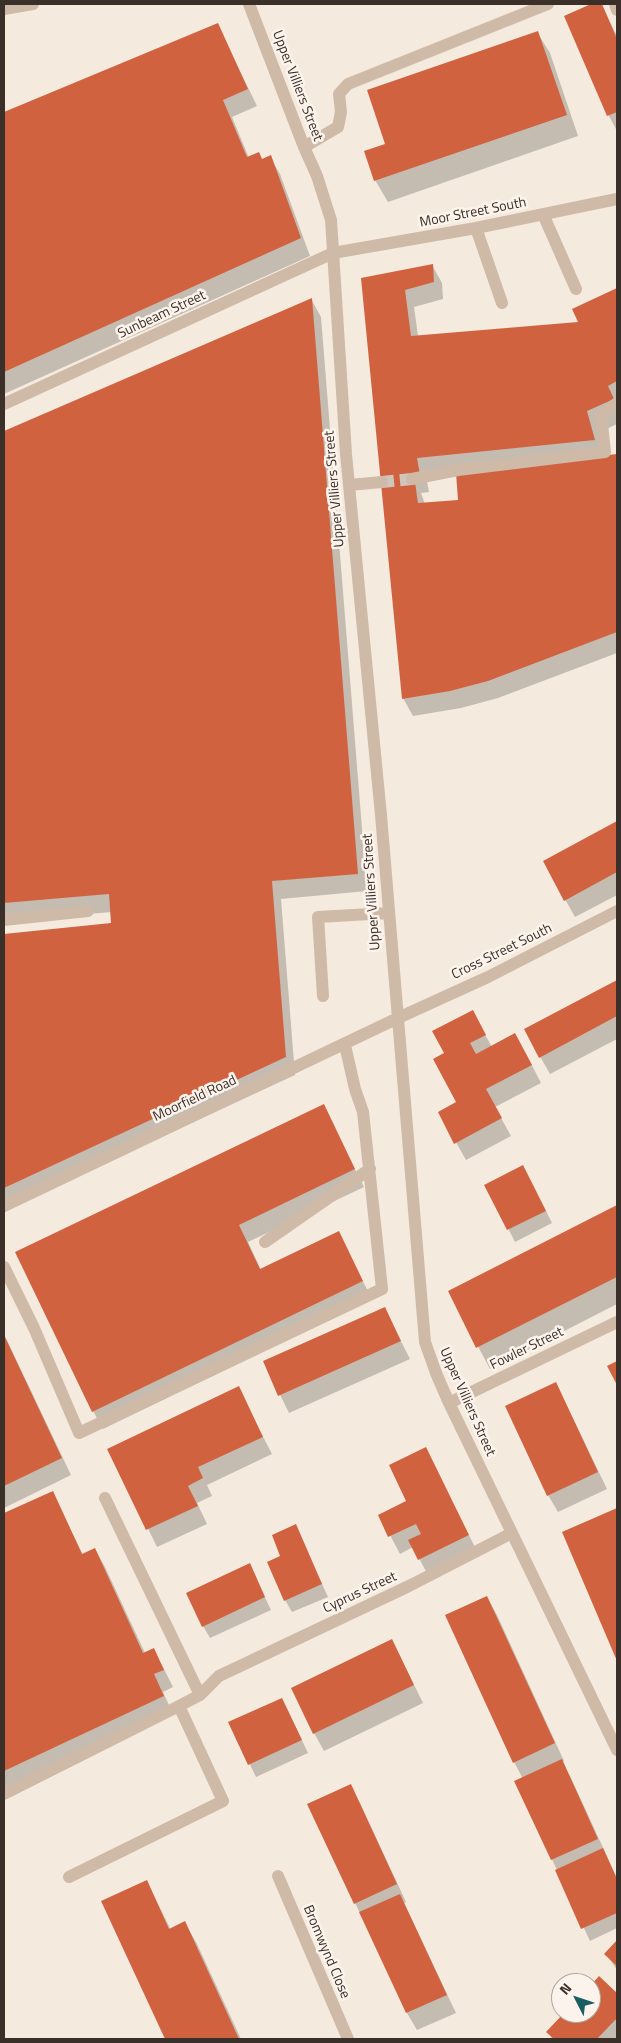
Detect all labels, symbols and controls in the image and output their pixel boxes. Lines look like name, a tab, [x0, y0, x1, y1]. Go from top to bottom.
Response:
street label: Upper Villiers Street	[268, 28, 326, 144]
street label: Moor Street South	[418, 194, 528, 232]
street label: Sunbeam Street	[115, 287, 209, 343]
street label: Upper Villiers Street	[322, 430, 348, 548]
street label: Upper Villiers Street	[360, 833, 384, 951]
street label: Cross Street South	[449, 920, 555, 984]
street label: Moorfield Road	[151, 1072, 239, 1126]
street label: Fowler Street	[488, 1324, 566, 1374]
street label: Upper Villiers Street	[436, 1345, 498, 1459]
street label: Cyprus Street	[320, 1569, 400, 1617]
street label: Bromwynd Close	[299, 1903, 353, 2001]
north arrow	[551, 1973, 601, 2023]
text: N	[554, 1978, 576, 1999]

